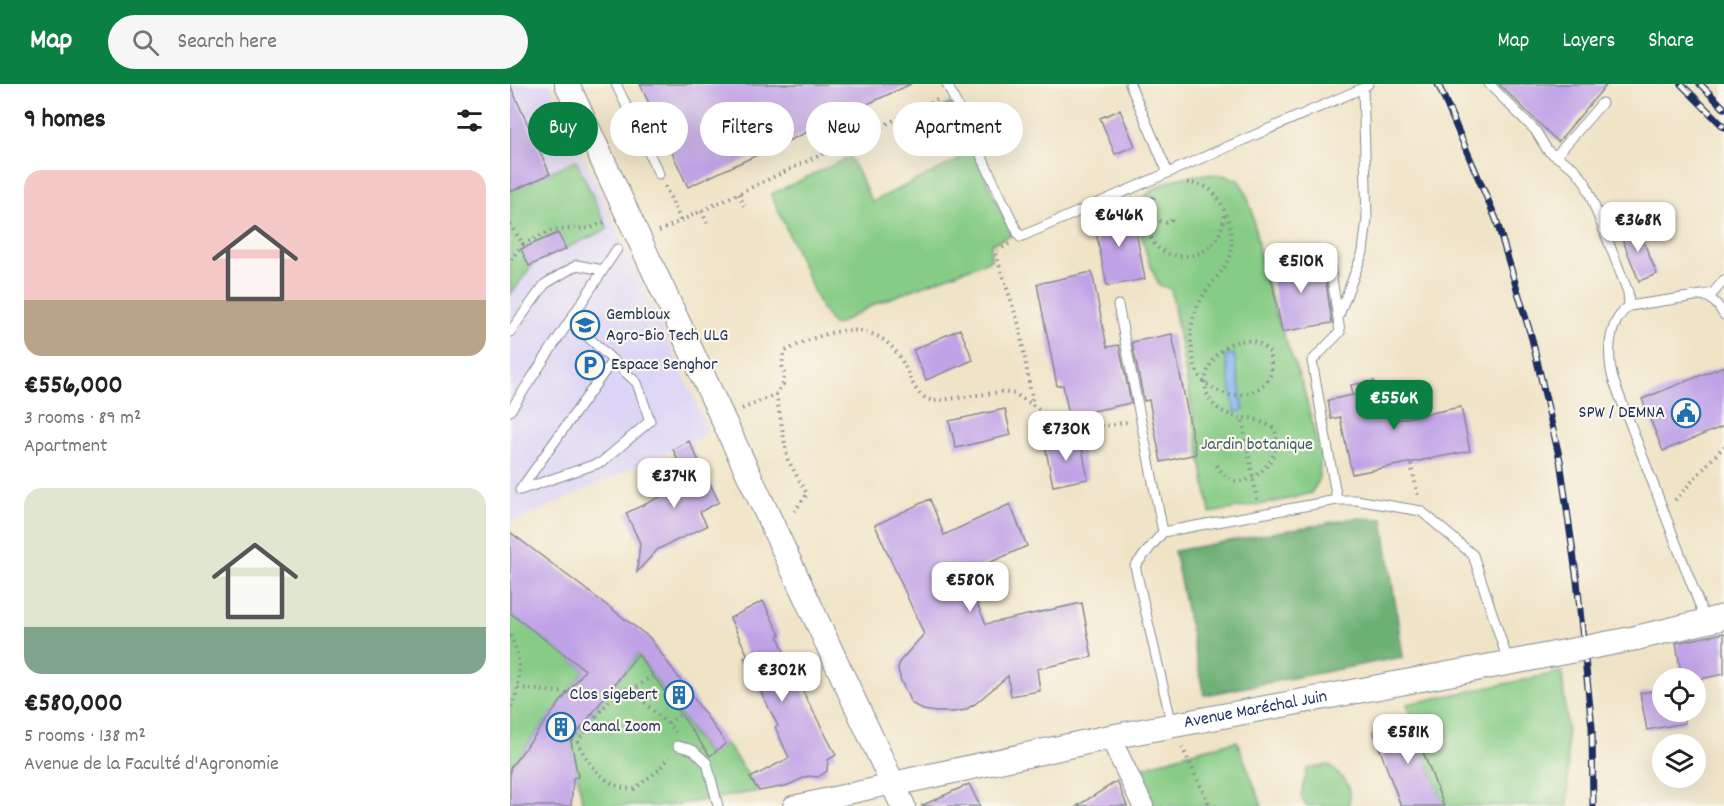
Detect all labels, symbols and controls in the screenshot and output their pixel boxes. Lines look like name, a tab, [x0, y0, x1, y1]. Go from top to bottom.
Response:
search box	[108, 15, 528, 69]
text: Map	[30, 22, 72, 62]
icon: search	[129, 26, 162, 59]
text: Search here	[177, 27, 277, 58]
text: Map	[1498, 27, 1529, 57]
text: Layers	[1562, 27, 1615, 57]
text: Share	[1648, 27, 1694, 57]
text: 9 homes	[24, 102, 106, 139]
chip: Buy	[528, 102, 598, 156]
chip: Rent	[610, 102, 688, 156]
chip: Filters	[700, 102, 794, 156]
chip: New	[806, 102, 881, 156]
chip: Apartment	[893, 102, 1023, 156]
icon: filters	[453, 104, 486, 137]
pin: €646K	[1077, 197, 1161, 248]
text: €646K	[1095, 202, 1143, 230]
pin: €368K	[1596, 202, 1680, 253]
text: €368K	[1614, 207, 1662, 235]
icon: home	[201, 209, 309, 317]
pin: €510K	[1259, 243, 1343, 294]
text: €510K	[1279, 248, 1323, 276]
place label: Gembloux Agro-Bio Tech ULG	[606, 303, 728, 349]
school or university icon: Gembloux Agro-Bio Tech ULG	[569, 309, 601, 341]
parking icon: Espace Senghor	[574, 349, 606, 381]
place label: Espace Senghor	[611, 353, 718, 378]
text: €556,000	[24, 368, 123, 405]
pin: €556K	[1352, 380, 1436, 431]
text: €556K	[1370, 385, 1418, 413]
public building icon: SPW / DEMNA	[1670, 397, 1702, 429]
place label: SPW / DEMNA	[1578, 401, 1665, 426]
text: 3 rooms · 89 m²	[24, 405, 141, 433]
pin: €730K	[1024, 411, 1108, 462]
text: €730K	[1042, 416, 1090, 444]
text: Apartment	[24, 433, 107, 461]
park label: Jardin botanique	[1201, 433, 1313, 458]
pin: €374K	[632, 458, 716, 509]
text: €374K	[651, 463, 697, 491]
icon: home	[201, 527, 309, 635]
pin: €580K	[928, 562, 1012, 613]
text: €580K	[946, 567, 994, 595]
pin: €302K	[740, 652, 824, 703]
text: €302K	[758, 657, 806, 685]
map controls	[1652, 668, 1706, 788]
button: locate	[1652, 668, 1706, 722]
building icon: Clos sigebert	[663, 679, 695, 711]
place label: Clos sigebert	[569, 683, 658, 708]
street label: Avenue Maréchal Juin	[1182, 684, 1329, 735]
text: €580,000	[24, 686, 123, 723]
building icon: Canal Zoom	[545, 711, 577, 743]
pin: €581K	[1366, 714, 1450, 765]
place label: Canal Zoom	[582, 715, 661, 740]
text: €581K	[1387, 719, 1429, 747]
text: 5 rooms · 138 m²	[24, 723, 146, 751]
button: layers	[1652, 734, 1706, 788]
text: Avenue de la Faculté d'Agronomie	[24, 751, 279, 779]

